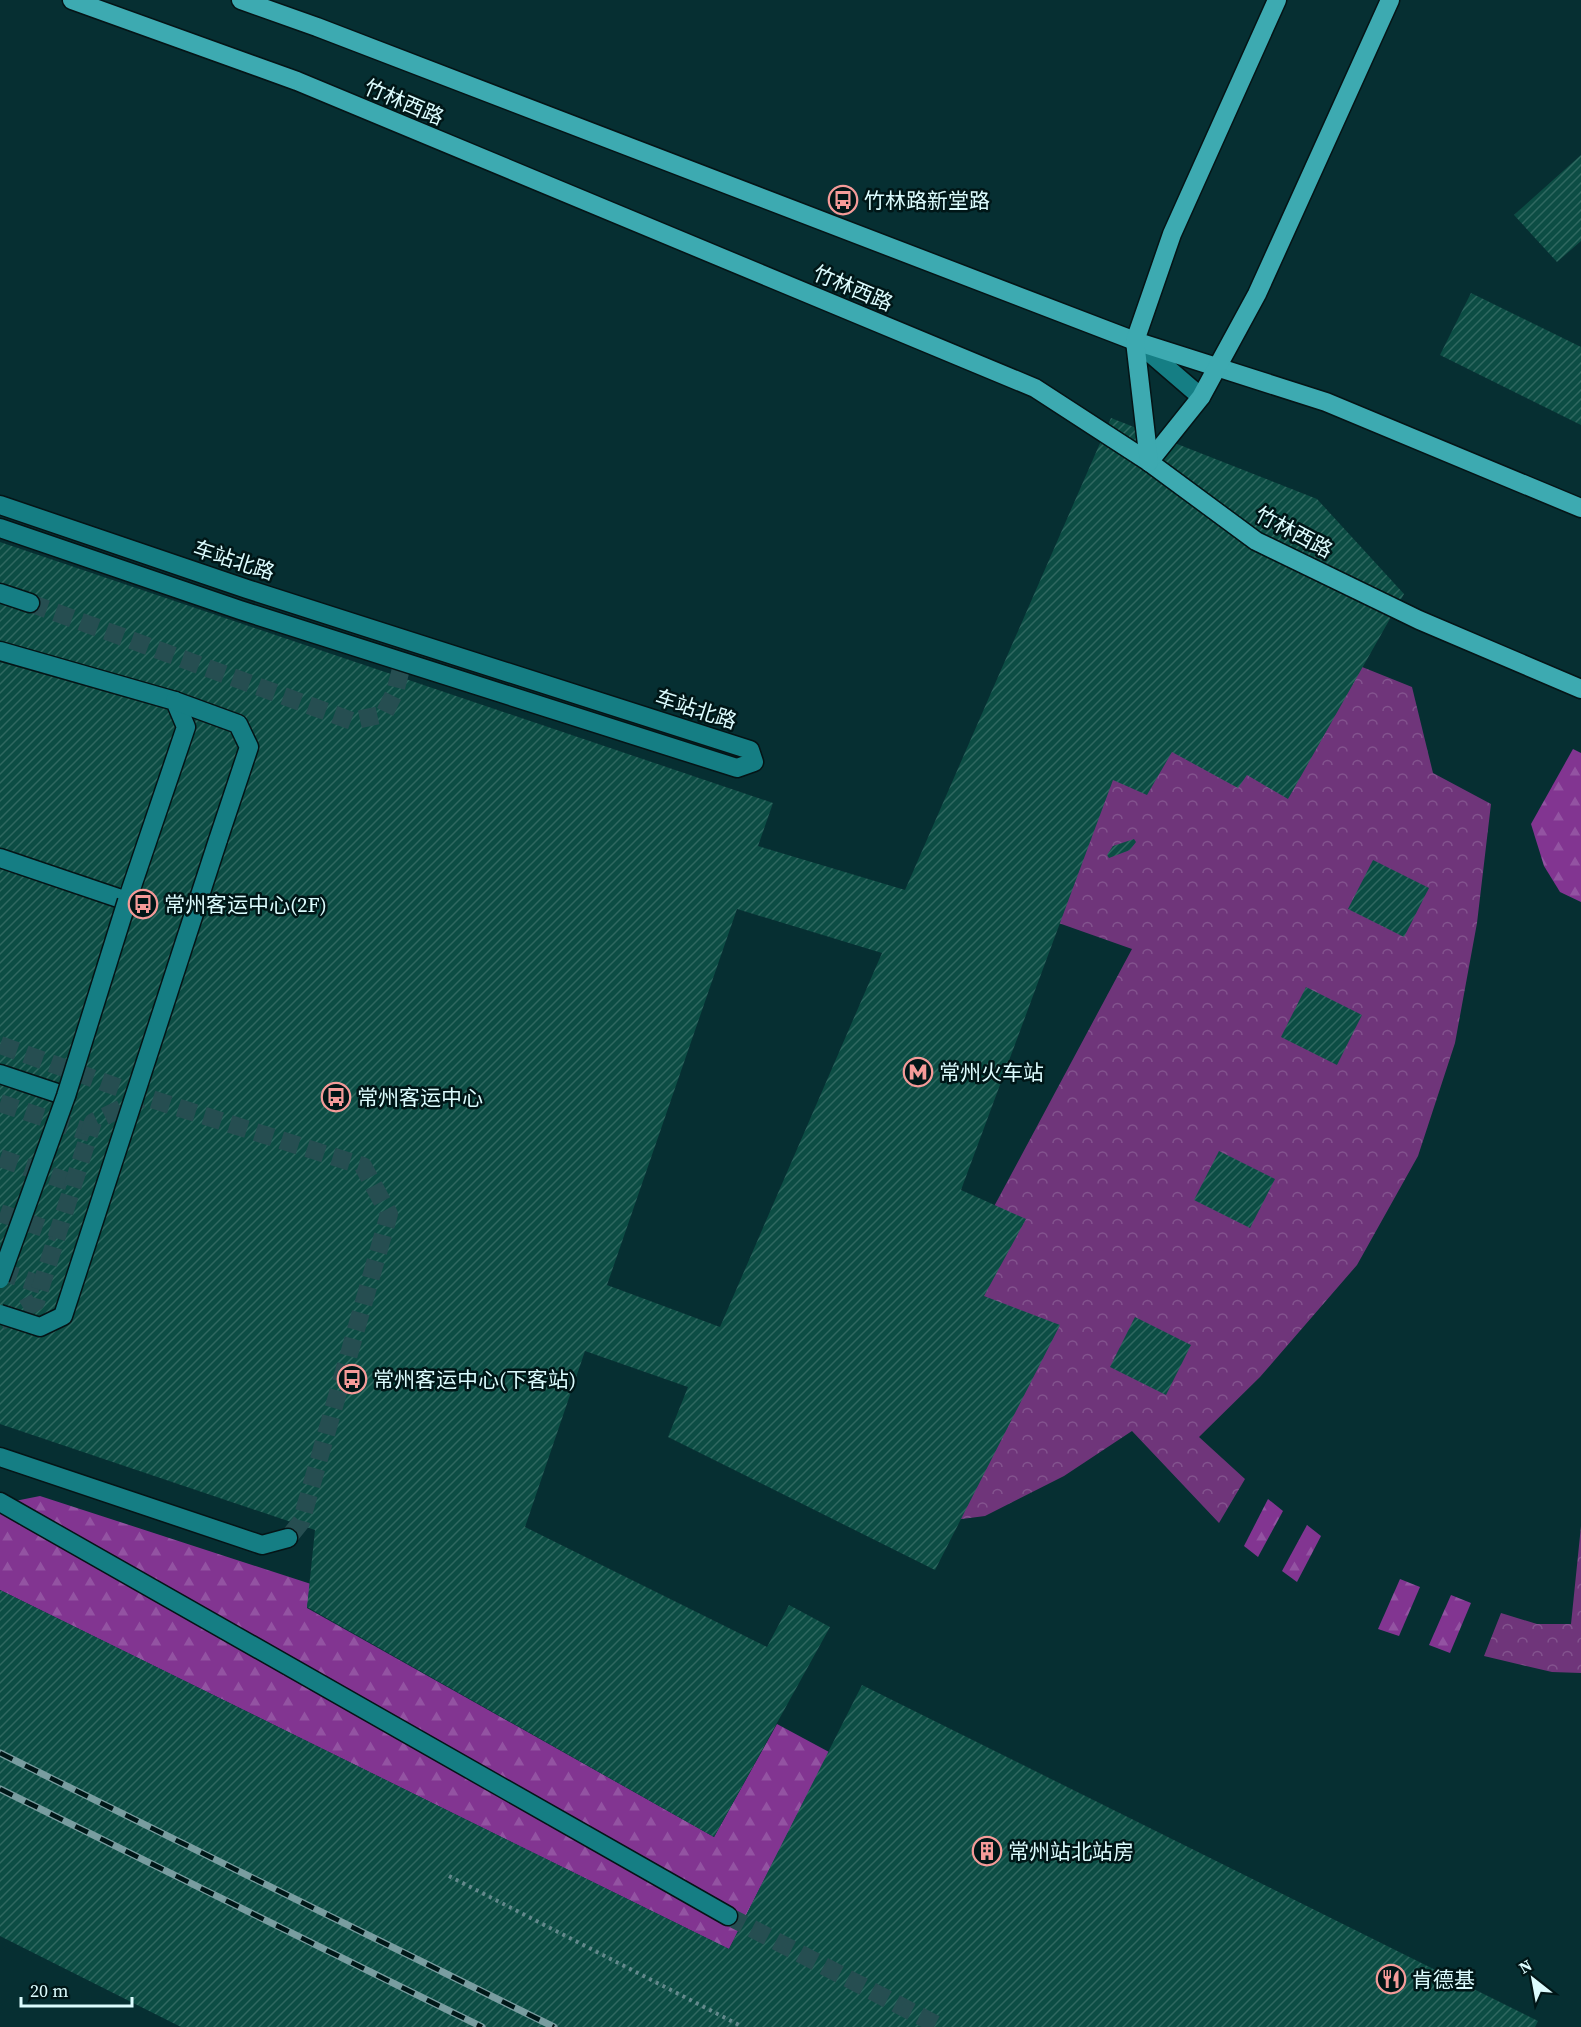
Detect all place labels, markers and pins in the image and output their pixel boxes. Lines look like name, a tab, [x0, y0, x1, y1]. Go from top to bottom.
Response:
bus stop icon: 竹林路新堂路	[827, 184, 859, 216]
place label: 竹林路新堂路	[864, 186, 990, 215]
bus stop icon: 常州客运中心(2F)	[127, 888, 159, 920]
place label: 常州客运中心(2F)	[164, 890, 327, 919]
metro station icon: 常州火车站	[902, 1056, 934, 1088]
place label: 常州火车站	[939, 1058, 1044, 1087]
bus stop icon: 常州客运中心	[320, 1081, 352, 1113]
place label: 常州客运中心	[357, 1083, 483, 1112]
bus stop icon: 常州客运中心(下客站)	[336, 1363, 368, 1395]
place label: 常州客运中心(下客站)	[373, 1365, 576, 1394]
building icon: 常州站北站房	[971, 1835, 1003, 1867]
place label: 常州站北站房	[1008, 1837, 1134, 1866]
restaurant icon: 肯德基	[1375, 1963, 1407, 1995]
place label: 肯德基	[1412, 1965, 1475, 1994]

